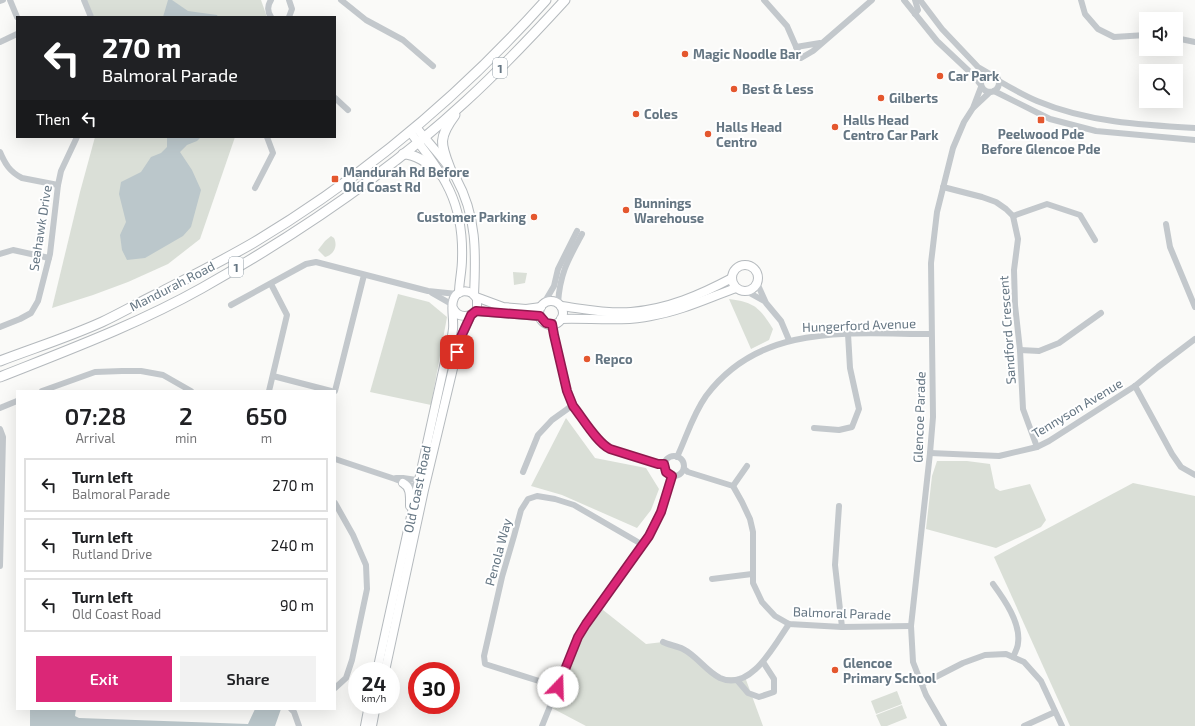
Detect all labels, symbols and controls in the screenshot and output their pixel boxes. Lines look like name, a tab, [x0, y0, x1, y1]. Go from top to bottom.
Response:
map controls	[1139, 12, 1183, 108]
button: sound	[1139, 12, 1183, 56]
text: 270 m	[102, 30, 181, 64]
icon: left	[36, 32, 88, 84]
place label: Magic Noodle Bar	[693, 46, 801, 62]
marker: Magic Noodle Bar	[680, 49, 690, 59]
road number: 1	[493, 58, 507, 78]
text: Balmoral Parade	[102, 64, 238, 86]
button: search	[1139, 64, 1183, 108]
place label: Car Park	[948, 68, 1000, 84]
marker: Car Park	[935, 71, 945, 81]
place label: Best & Less	[742, 81, 814, 97]
marker: Best & Less	[729, 84, 739, 94]
place label: Gilberts	[889, 90, 938, 106]
marker: Gilberts	[876, 93, 886, 103]
place label: Coles	[644, 106, 678, 122]
icon: left	[78, 108, 100, 130]
marker: Coles	[631, 109, 641, 119]
text: Then	[36, 110, 70, 128]
place label: Halls Head Centro Car Park	[843, 112, 939, 143]
marker: Peelwood Pde Before Glencoe Pde	[1036, 115, 1046, 125]
place label: Halls Head Centro	[716, 119, 782, 150]
marker: Halls Head Centro Car Park	[830, 122, 840, 132]
place label: Peelwood Pde Before Glencoe Pde	[981, 126, 1101, 157]
marker: Halls Head Centro	[703, 129, 713, 139]
place label: Mandurah Rd Before Old Coast Rd	[343, 164, 469, 195]
marker: Mandurah Rd Before Old Coast Rd	[330, 174, 340, 184]
street label: Seahawk Drive	[25, 184, 55, 272]
place label: Bunnings Warehouse	[634, 195, 704, 226]
marker: Bunnings Warehouse	[621, 205, 631, 215]
place label: Customer Parking	[417, 209, 526, 225]
marker: Customer Parking	[529, 212, 539, 222]
road number: 1	[229, 257, 243, 277]
street label: Mandurah Road	[127, 258, 217, 314]
street label: Sandford Crescent	[995, 275, 1019, 385]
street label: Hungerford Avenue	[802, 315, 916, 335]
pin	[440, 335, 474, 369]
icon: arrive	[446, 341, 468, 363]
place label: Repco	[595, 351, 633, 367]
marker: Repco	[582, 354, 592, 364]
street label: Glencoe Parade	[909, 371, 929, 463]
street label: Tennyson Avenue	[1029, 375, 1125, 441]
text: 07:28	[65, 401, 126, 430]
text: 2	[179, 401, 193, 430]
text: 650	[246, 401, 287, 430]
text: Arrival	[76, 430, 115, 446]
text: min	[175, 430, 197, 446]
text: m	[261, 430, 272, 446]
street label: Old Coast Road	[400, 444, 434, 534]
text: Turn left	[72, 468, 133, 486]
icon: left	[38, 474, 60, 496]
text: 270 m	[272, 476, 314, 494]
text: Balmoral Parade	[72, 486, 170, 502]
street label: Penola Way	[481, 516, 515, 588]
text: Turn left	[72, 528, 133, 546]
icon: left	[38, 534, 60, 556]
text: 240 m	[271, 536, 314, 554]
text: Rutland Drive	[72, 546, 152, 562]
text: Turn left	[72, 588, 133, 606]
icon: left	[38, 594, 60, 616]
text: 90 m	[280, 596, 314, 614]
street label: Balmoral Parade	[793, 603, 891, 623]
text: Old Coast Road	[72, 606, 161, 622]
place label: Glencoe Primary School	[843, 655, 937, 686]
button: Exit	[36, 656, 172, 702]
button: Share	[180, 656, 316, 702]
speed limit sign: 30	[408, 662, 460, 714]
marker: Glencoe Primary School	[830, 665, 840, 675]
position arrow	[537, 666, 579, 708]
text: 24	[362, 671, 386, 695]
text: km/h	[362, 692, 386, 704]

